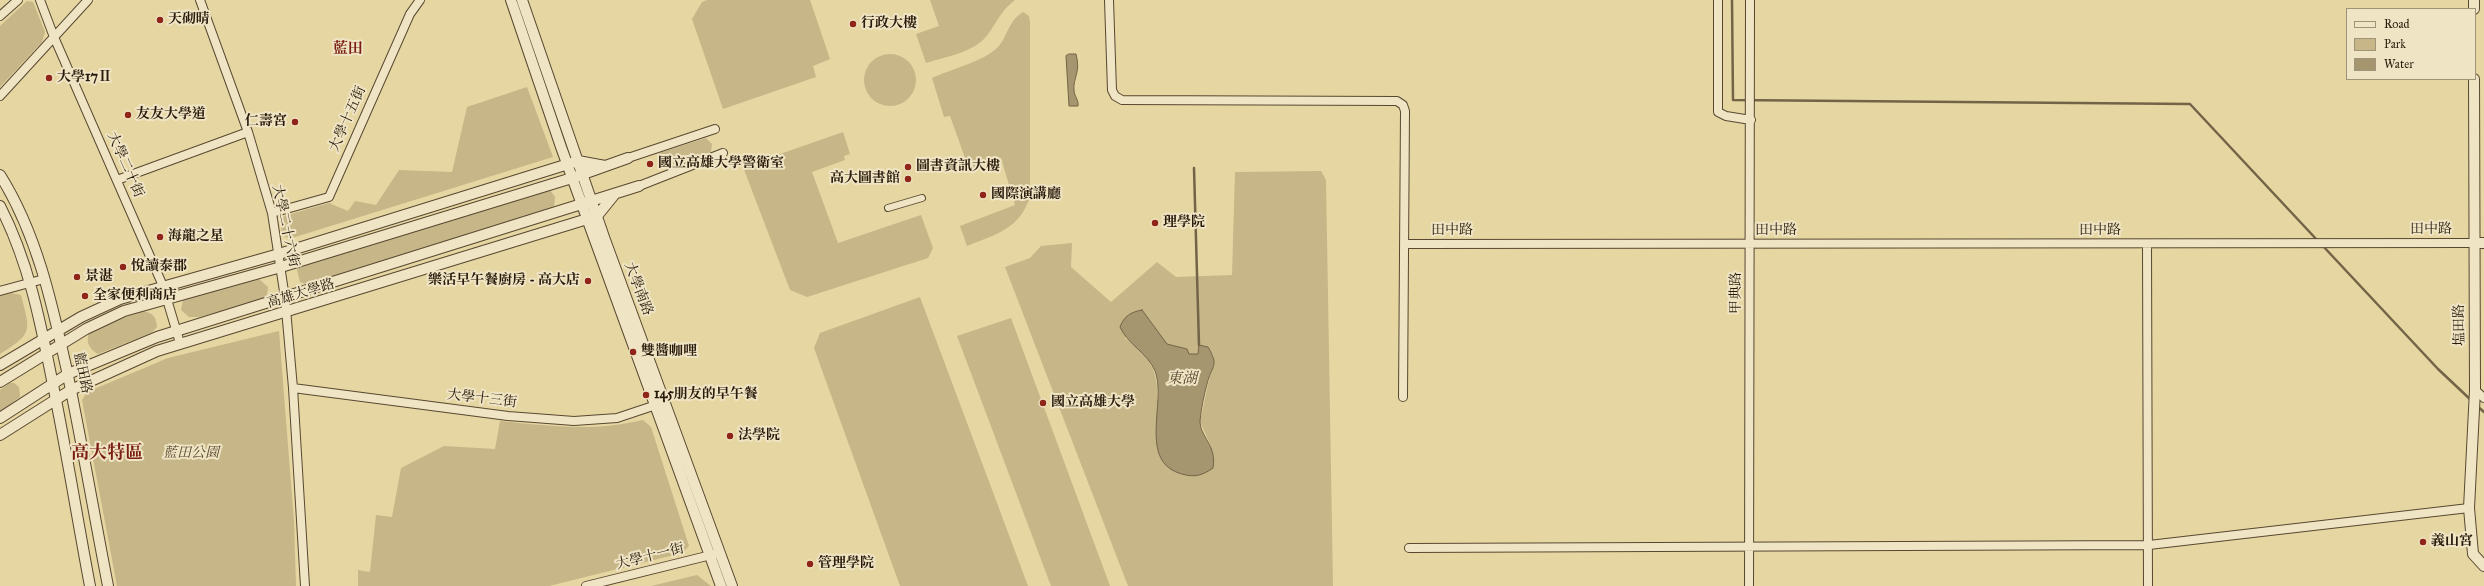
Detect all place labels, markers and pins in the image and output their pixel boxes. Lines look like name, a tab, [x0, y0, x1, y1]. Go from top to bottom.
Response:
place label: 天砌晴	[168, 12, 210, 28]
marker: 天砌晴	[155, 15, 165, 25]
place label: 行政大樓	[861, 16, 917, 32]
marker: 行政大樓	[848, 19, 858, 29]
place label: 大學17Ⅱ	[57, 70, 112, 86]
marker: 大學17Ⅱ	[44, 73, 54, 83]
place label: 友友大學道	[136, 107, 206, 123]
marker: 友友大學道	[123, 110, 133, 120]
place label: 仁壽宮	[245, 114, 287, 130]
marker: 仁壽宮	[290, 117, 300, 127]
place label: 國立高雄大學警衛室	[658, 156, 784, 172]
marker: 國立高雄大學警衛室	[645, 159, 655, 169]
place label: 圖書資訊大樓	[916, 159, 1000, 175]
marker: 圖書資訊大樓	[903, 162, 913, 172]
place label: 高大圖書館	[830, 171, 900, 187]
marker: 高大圖書館	[903, 174, 913, 184]
place label: 國際演講廳	[991, 187, 1061, 203]
marker: 國際演講廳	[978, 190, 988, 200]
place label: 理學院	[1163, 215, 1205, 231]
marker: 理學院	[1150, 218, 1160, 228]
place label: 海龍之星	[168, 229, 224, 245]
marker: 海龍之星	[155, 232, 165, 242]
place label: 悅讀泰郡	[131, 259, 187, 275]
marker: 悅讀泰郡	[118, 262, 128, 272]
place label: 景湛	[85, 269, 113, 285]
marker: 景湛	[72, 272, 82, 282]
place label: 樂活早午餐廚房 - 高大店	[428, 273, 580, 289]
marker: 樂活早午餐廚房 - 高大店	[583, 276, 593, 286]
place label: 全家便利商店	[93, 288, 177, 304]
marker: 全家便利商店	[80, 291, 90, 301]
place label: 雙醬咖哩	[641, 344, 697, 360]
marker: 雙醬咖哩	[628, 347, 638, 357]
place label: 145朋友的早午餐	[654, 387, 758, 403]
marker: 145朋友的早午餐	[641, 390, 651, 400]
place label: 國立高雄大學	[1051, 395, 1135, 411]
marker: 國立高雄大學	[1038, 398, 1048, 408]
place label: 法學院	[738, 428, 780, 444]
marker: 法學院	[725, 431, 735, 441]
place label: 義山宮	[2431, 534, 2473, 550]
marker: 義山宮	[2418, 537, 2428, 547]
place label: 管理學院	[818, 556, 874, 572]
marker: 管理學院	[805, 559, 815, 569]

